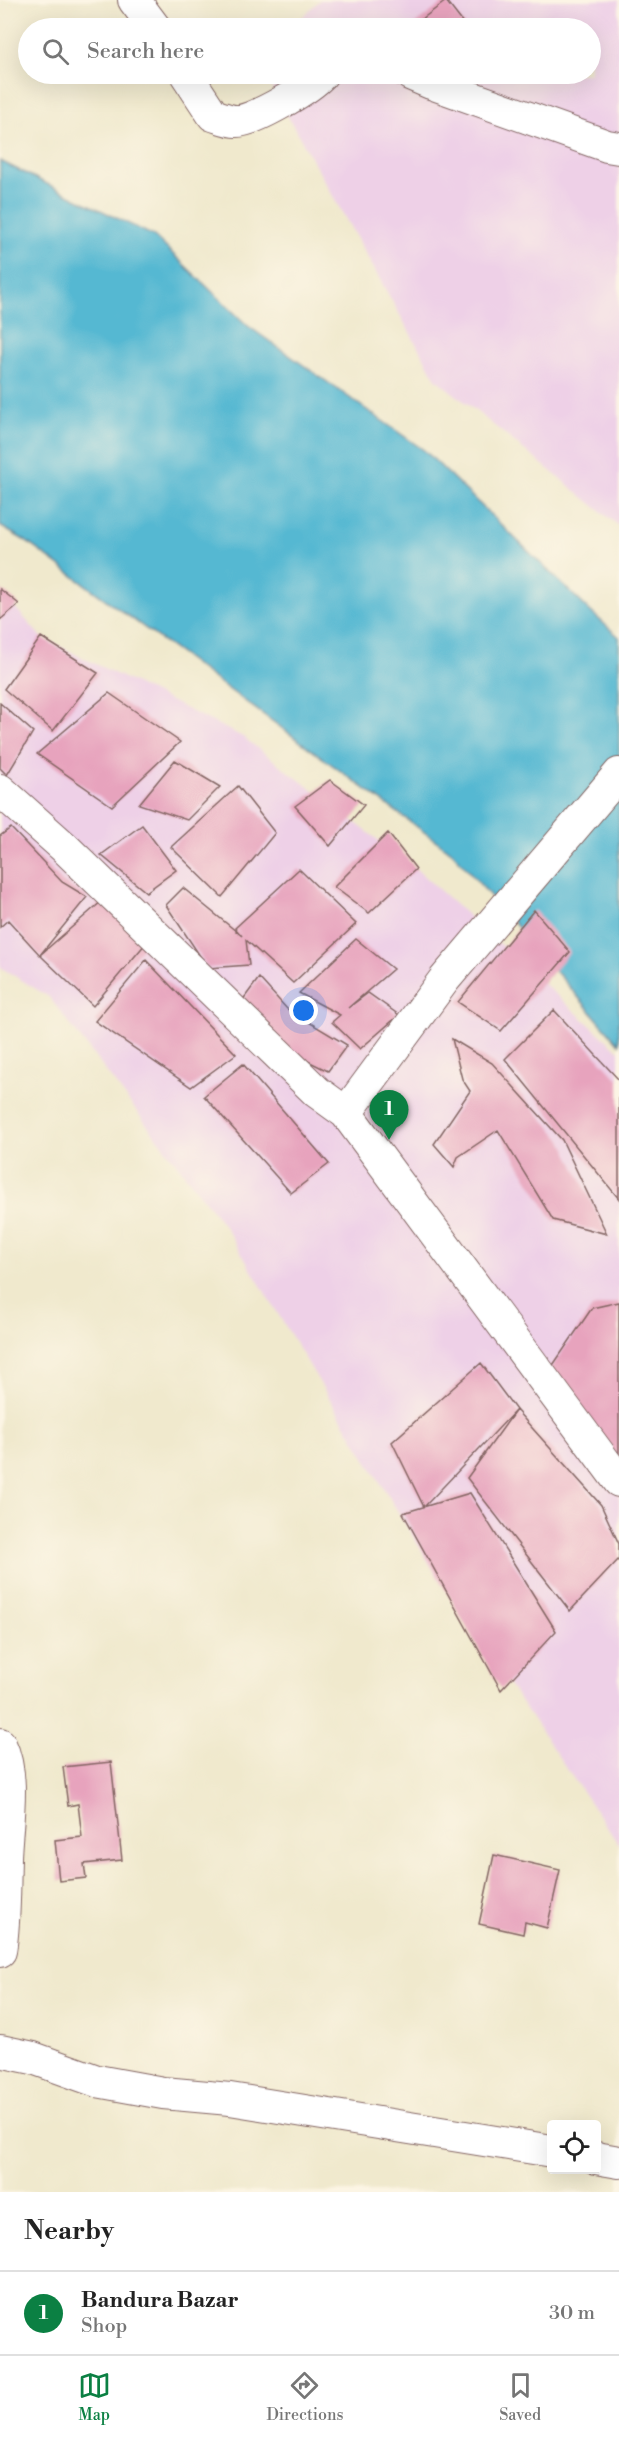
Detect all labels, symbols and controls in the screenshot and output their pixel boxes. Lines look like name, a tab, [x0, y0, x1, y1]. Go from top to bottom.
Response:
search box	[18, 18, 601, 84]
icon: search	[39, 35, 72, 68]
text: Search here	[87, 38, 204, 65]
your location	[289, 996, 318, 1025]
pin: 1	[370, 1090, 408, 1140]
map controls	[547, 2120, 601, 2174]
button: locate	[547, 2120, 601, 2174]
text: Nearby	[24, 2215, 114, 2247]
text: Bandura Bazar	[81, 2287, 239, 2314]
text: 1	[39, 2301, 48, 2326]
text: 30 m	[549, 2301, 595, 2326]
text: Shop	[81, 2314, 127, 2339]
tab: Map	[78, 2369, 111, 2425]
tab: Directions	[266, 2369, 344, 2425]
tab: Saved	[499, 2369, 541, 2425]

